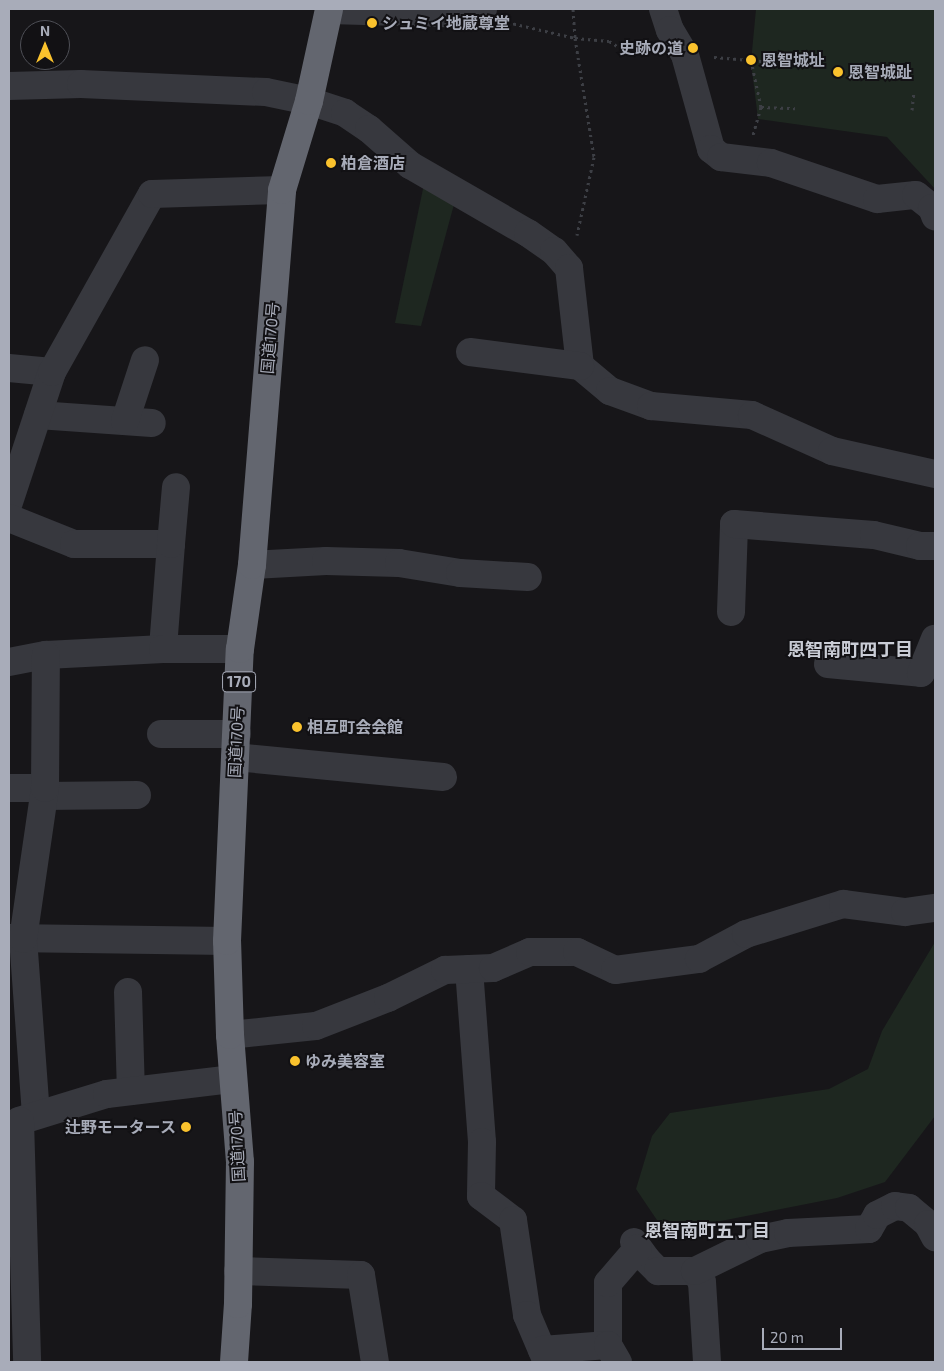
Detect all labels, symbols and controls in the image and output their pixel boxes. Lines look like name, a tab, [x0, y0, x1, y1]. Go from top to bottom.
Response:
place label: シュミイ地蔵尊堂	[382, 13, 510, 33]
marker: シュミイ地蔵尊堂	[366, 17, 378, 29]
north arrow	[20, 20, 70, 70]
text: N	[40, 22, 50, 39]
place label: 史跡の道	[619, 38, 683, 58]
marker: 史跡の道	[687, 42, 699, 54]
place label: 恩智城址	[761, 50, 825, 70]
marker: 恩智城址	[745, 54, 757, 66]
place label: 恩智城趾	[848, 62, 912, 82]
marker: 恩智城趾	[832, 66, 844, 78]
place label: 柏倉酒店	[341, 153, 405, 173]
marker: 柏倉酒店	[325, 157, 337, 169]
street label: 国道170号	[257, 301, 283, 375]
district label: 恩智南町四丁目	[787, 638, 913, 660]
road number: 170	[222, 670, 256, 694]
street label: 国道170号	[225, 705, 247, 779]
place label: 相互町会会館	[307, 717, 403, 737]
marker: 相互町会会館	[291, 721, 303, 733]
place label: ゆみ美容室	[305, 1051, 385, 1071]
marker: ゆみ美容室	[289, 1055, 301, 1067]
street label: 国道170号	[226, 1109, 248, 1183]
place label: 辻野モータース	[64, 1117, 176, 1137]
marker: 辻野モータース	[180, 1121, 192, 1133]
district label: 恩智南町五丁目	[644, 1219, 770, 1241]
scale bar	[764, 1318, 844, 1350]
text: 20 m	[770, 1328, 804, 1346]

